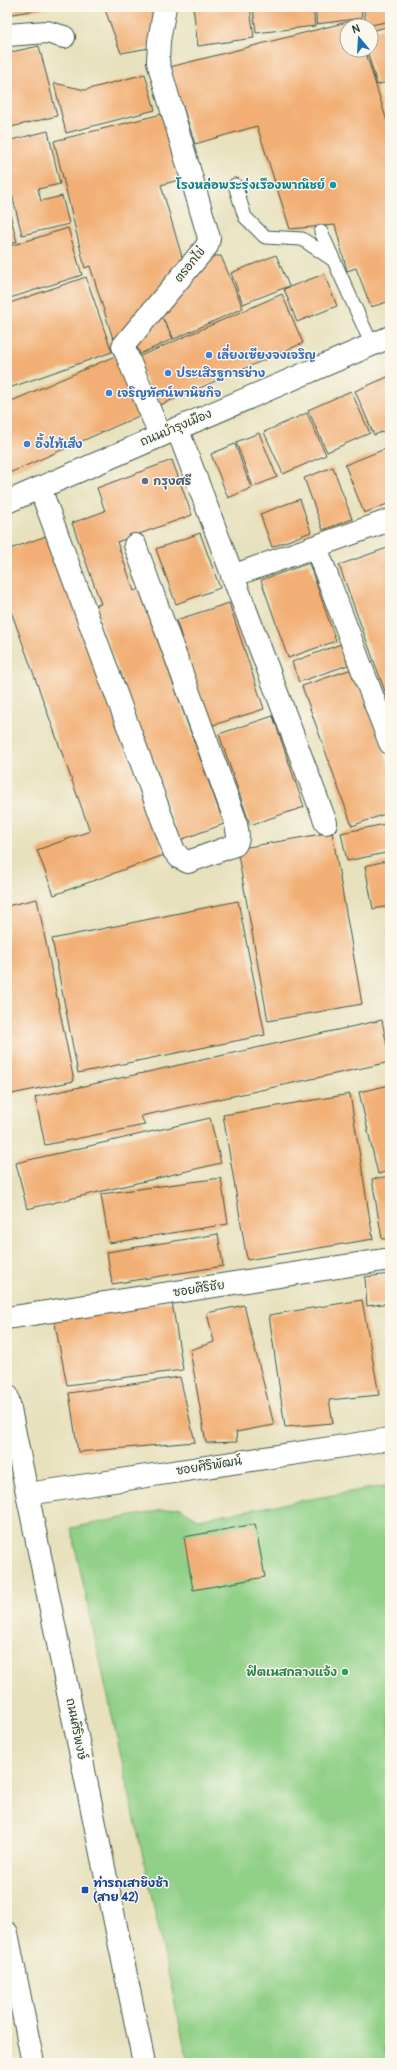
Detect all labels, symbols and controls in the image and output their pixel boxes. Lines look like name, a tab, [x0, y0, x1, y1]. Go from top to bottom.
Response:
north arrow	[339, 18, 379, 58]
text: N	[351, 21, 362, 36]
place label: โรงหล่อพระรุ่งเรืองพาณิชย์	[175, 177, 325, 194]
marker: โรงหล่อพระรุ่งเรืองพาณิชย์	[328, 180, 338, 190]
street label: ตรอกไข่	[171, 244, 209, 285]
place label: เลี่ยงเซียงจงเจริญ	[217, 344, 316, 363]
marker: เลี่ยงเซียงจงเจริญ	[204, 350, 214, 360]
place label: ประเสิรฐการช่าง	[176, 365, 266, 381]
marker: ประเสิรฐการช่าง	[163, 368, 173, 378]
place label: เจริญทัศน์พานิชกิจ	[117, 385, 222, 401]
marker: เจริญทัศน์พานิชกิจ	[104, 388, 114, 398]
street label: ถนนบำรุงเมือง	[138, 405, 214, 451]
place label: อึ้งไท้เส็ง	[35, 433, 83, 452]
marker: อึ้งไท้เส็ง	[22, 439, 32, 449]
place label: กรุงศรี	[153, 473, 192, 490]
marker: กรุงศรี	[140, 476, 150, 486]
street label: ซอยศิริชัย	[172, 1278, 226, 1300]
street label: ซอยศิริพัฒน์	[175, 1452, 243, 1479]
place label: ฟิตเนสกลางแจ้ง	[246, 1665, 337, 1680]
marker: ฟิตเนสกลางแจ้ง	[340, 1667, 350, 1677]
street label: ถนนศิริพงษ์	[63, 1697, 90, 1762]
place label: ท่ารถเสาชิงช้า (สาย 42)	[93, 1875, 169, 1905]
marker: ท่ารถเสาชิงช้า (สาย 42)	[80, 1885, 90, 1895]

